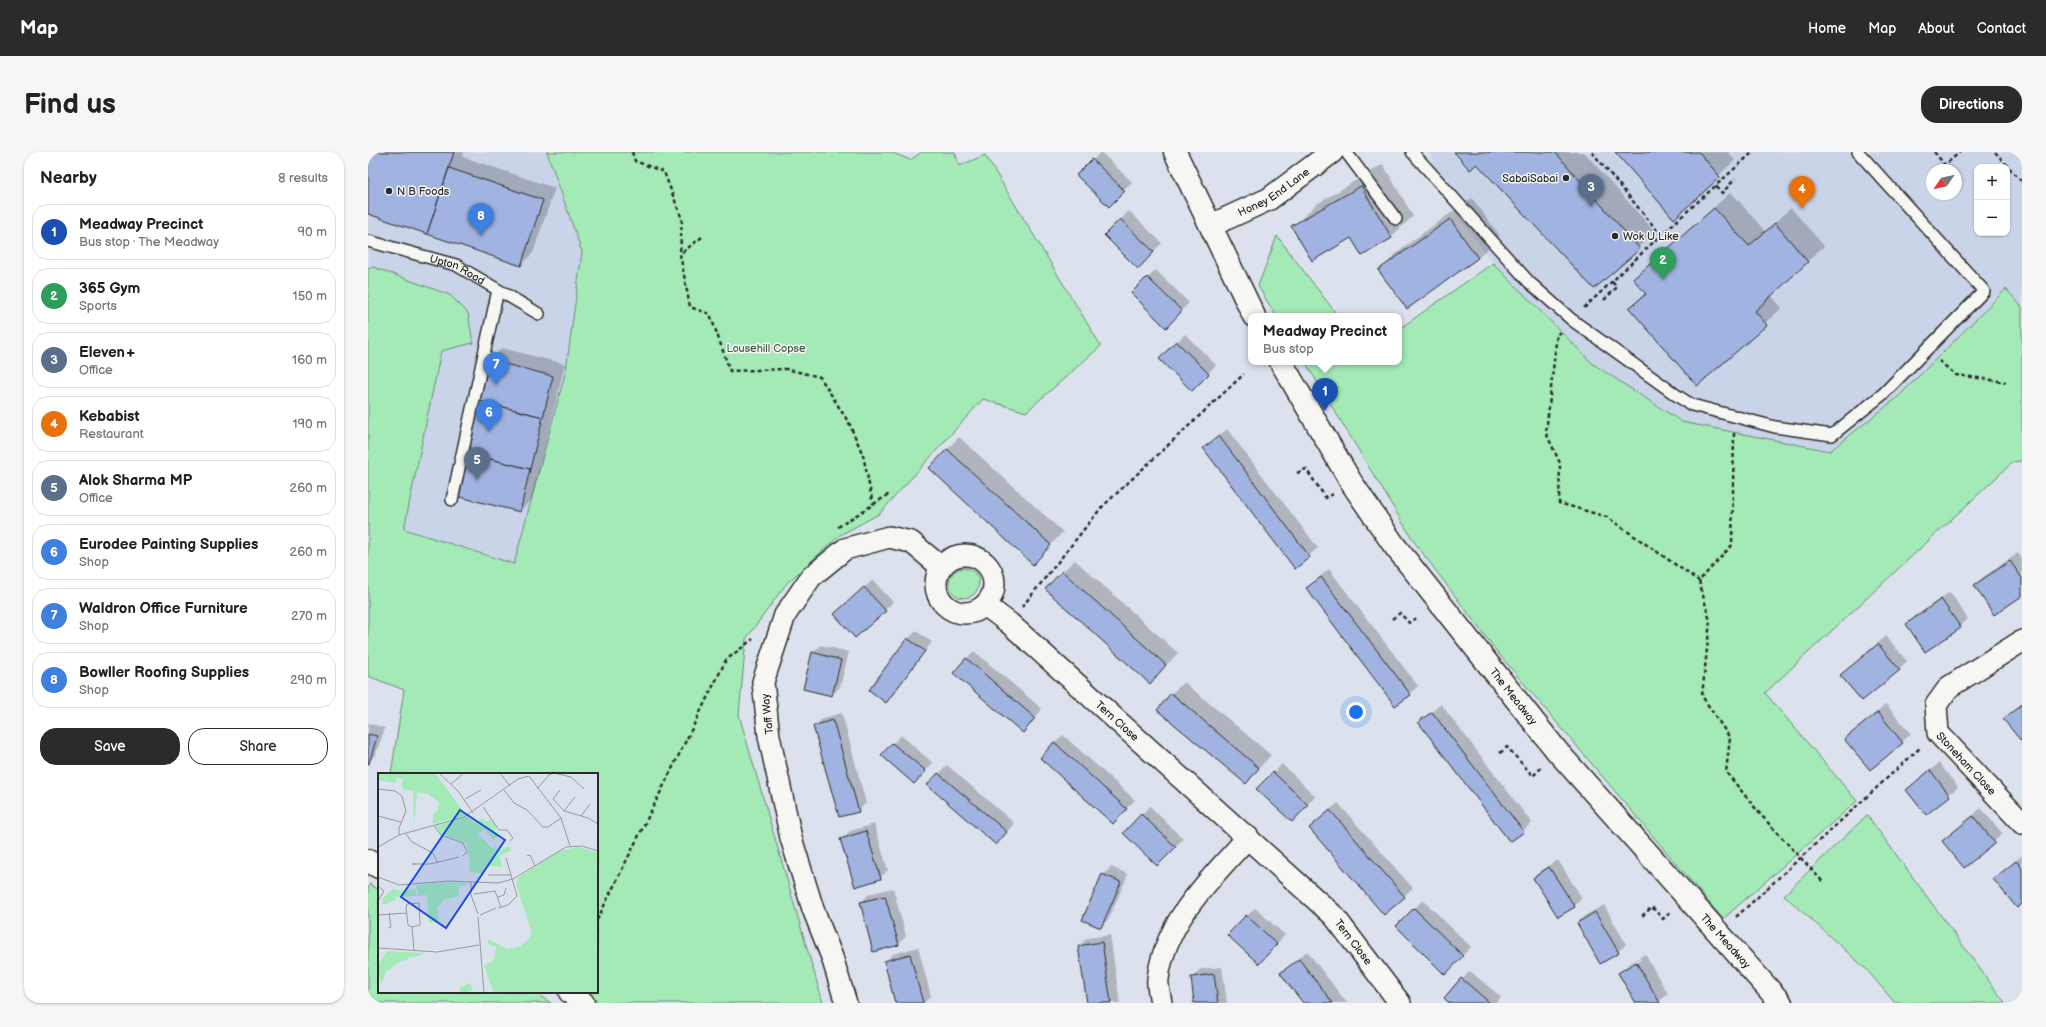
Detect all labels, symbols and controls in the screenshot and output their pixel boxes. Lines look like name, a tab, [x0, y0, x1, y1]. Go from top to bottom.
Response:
text: Map	[20, 17, 58, 40]
text: Home	[1808, 20, 1846, 37]
text: Map	[1868, 20, 1896, 37]
text: About	[1918, 20, 1955, 37]
text: Contact	[1977, 20, 2026, 37]
button: Directions	[1921, 86, 2022, 123]
text: Find us	[24, 88, 116, 121]
north arrow	[1926, 164, 1962, 200]
map controls	[1974, 164, 2010, 236]
button: +	[1974, 164, 2010, 200]
street label: Honey End Lane	[1236, 165, 1312, 219]
text: Nearby	[40, 168, 97, 188]
text: 8 results	[278, 170, 328, 186]
place label: SabaiSabai	[1502, 172, 1558, 185]
marker: SabaiSabai	[1561, 173, 1571, 183]
pin: 3	[1578, 174, 1604, 207]
pin: 4	[1789, 176, 1815, 209]
place label: N B Foods	[397, 185, 450, 198]
marker: N B Foods	[384, 186, 394, 196]
button: −	[1974, 200, 2010, 236]
pin: 8	[468, 203, 494, 236]
text: Meadway Precinct	[79, 215, 203, 234]
text: 1	[51, 224, 57, 240]
text: 90 m	[298, 224, 327, 240]
place label: Wok U Like	[1623, 230, 1679, 243]
marker: Wok U Like	[1610, 231, 1620, 241]
text: Bus stop · The Meadway	[79, 234, 219, 250]
pin: 2	[1650, 247, 1676, 280]
street label: Upton Road	[428, 252, 487, 288]
text: 365 Gym	[79, 279, 140, 298]
text: 2	[50, 288, 58, 304]
text: 150 m	[293, 288, 327, 304]
text: Sports	[79, 298, 117, 314]
popup	[1248, 313, 1402, 365]
text: Meadway Precinct	[1263, 322, 1387, 341]
text: Bus stop	[1263, 341, 1314, 357]
park label: Lousehill Copse	[726, 342, 806, 355]
text: Eleven+	[79, 343, 136, 362]
text: 3	[50, 352, 58, 368]
text: 160 m	[292, 352, 327, 368]
pin: 7	[483, 352, 509, 385]
text: Office	[79, 362, 113, 378]
pin: 1	[1312, 378, 1338, 411]
pin: 6	[476, 399, 502, 432]
text: Kebabist	[79, 407, 140, 426]
text: 4	[50, 416, 58, 432]
text: 190 m	[293, 416, 327, 432]
text: Restaurant	[79, 426, 144, 442]
pin: 5	[464, 447, 490, 480]
text: Alok Sharma MP	[79, 471, 192, 490]
text: 5	[50, 480, 58, 496]
text: 260 m	[289, 480, 327, 496]
text: Office	[79, 490, 113, 506]
text: Eurodee Painting Supplies	[79, 535, 258, 554]
text: 6	[50, 544, 58, 560]
text: 260 m	[289, 544, 327, 560]
text: Shop	[79, 554, 109, 570]
text: Waldron Office Furniture	[79, 599, 248, 618]
text: 7	[50, 608, 58, 624]
text: 270 m	[291, 608, 327, 624]
text: Shop	[79, 618, 109, 634]
text: Bowller Roofing Supplies	[79, 663, 249, 682]
street label: The Meadway	[1487, 666, 1540, 727]
text: 8	[50, 672, 58, 688]
text: 290 m	[290, 672, 327, 688]
text: Shop	[79, 682, 109, 698]
street label: Taff Way	[759, 693, 776, 735]
street label: Tern Close	[1093, 698, 1142, 744]
your location	[1346, 702, 1366, 722]
button: Save	[40, 728, 180, 765]
button: Share	[188, 728, 328, 765]
street label: Stoneham Close	[1933, 729, 1999, 798]
inset map	[378, 773, 598, 993]
street label: The Meadway	[1698, 911, 1753, 971]
street label: Tern Close	[1332, 917, 1375, 968]

